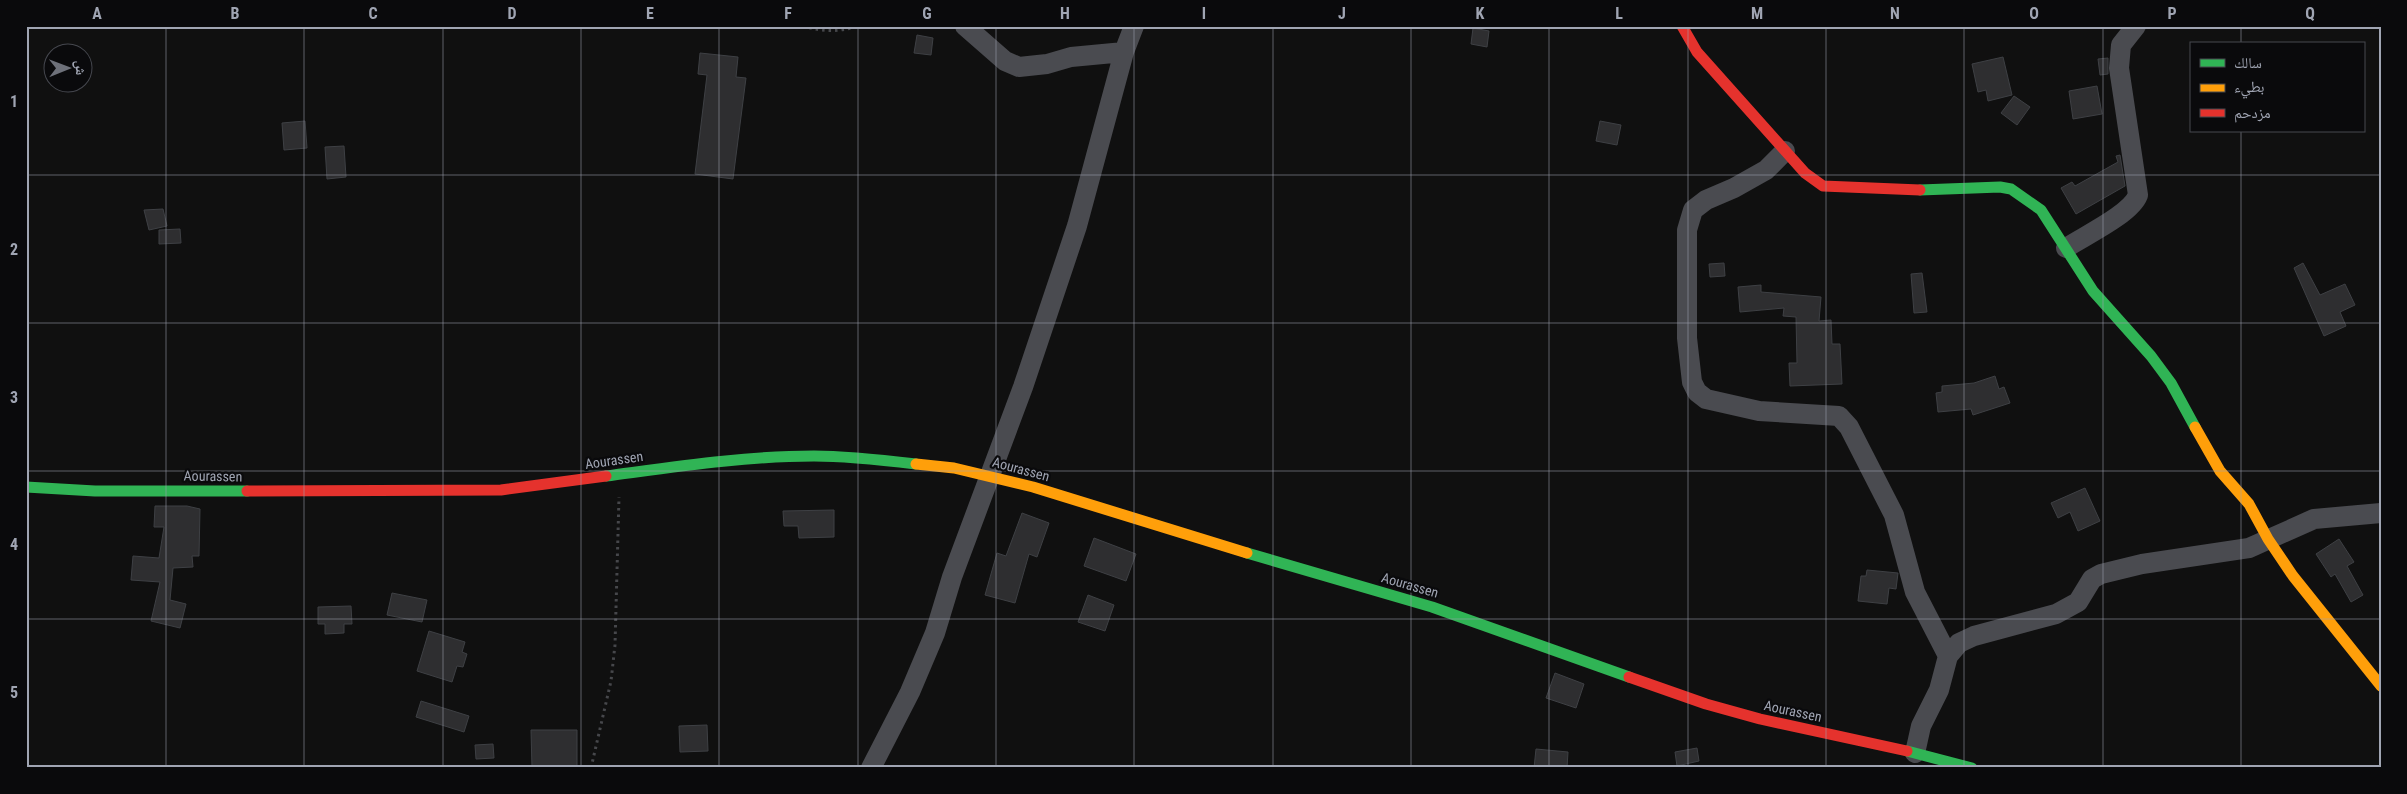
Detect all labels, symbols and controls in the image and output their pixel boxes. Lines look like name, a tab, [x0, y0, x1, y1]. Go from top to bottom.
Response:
text: A	[92, 4, 102, 23]
text: B	[231, 4, 240, 23]
text: C	[368, 4, 378, 23]
text: D	[507, 4, 517, 23]
text: E	[646, 4, 654, 23]
text: F	[784, 4, 792, 23]
text: G	[922, 4, 932, 23]
text: H	[1060, 4, 1070, 23]
text: I	[1202, 4, 1206, 23]
text: J	[1338, 4, 1346, 23]
text: K	[1476, 4, 1485, 23]
text: L	[1615, 4, 1623, 23]
text: M	[1751, 4, 1763, 23]
text: N	[1890, 4, 1900, 23]
text: O	[2029, 4, 2039, 23]
text: P	[2167, 4, 2177, 23]
text: Q	[2305, 4, 2315, 23]
north arrow	[42, 42, 92, 92]
legend	[2190, 42, 2364, 132]
text: سالك	[2234, 54, 2262, 72]
text: ش	[72, 60, 89, 75]
text: بطيء	[2234, 78, 2264, 99]
text: 1	[10, 92, 18, 111]
text: مزدحم	[2234, 104, 2271, 123]
text: 2	[10, 240, 18, 259]
text: 3	[10, 388, 18, 407]
street label: Aourassen	[584, 448, 644, 472]
street label: Aourassen	[991, 454, 1051, 484]
street label: Aourassen	[184, 467, 242, 485]
text: 4	[10, 535, 18, 554]
street label: Aourassen	[1380, 569, 1440, 601]
text: 5	[10, 683, 18, 702]
street label: Aourassen	[1763, 697, 1823, 725]

